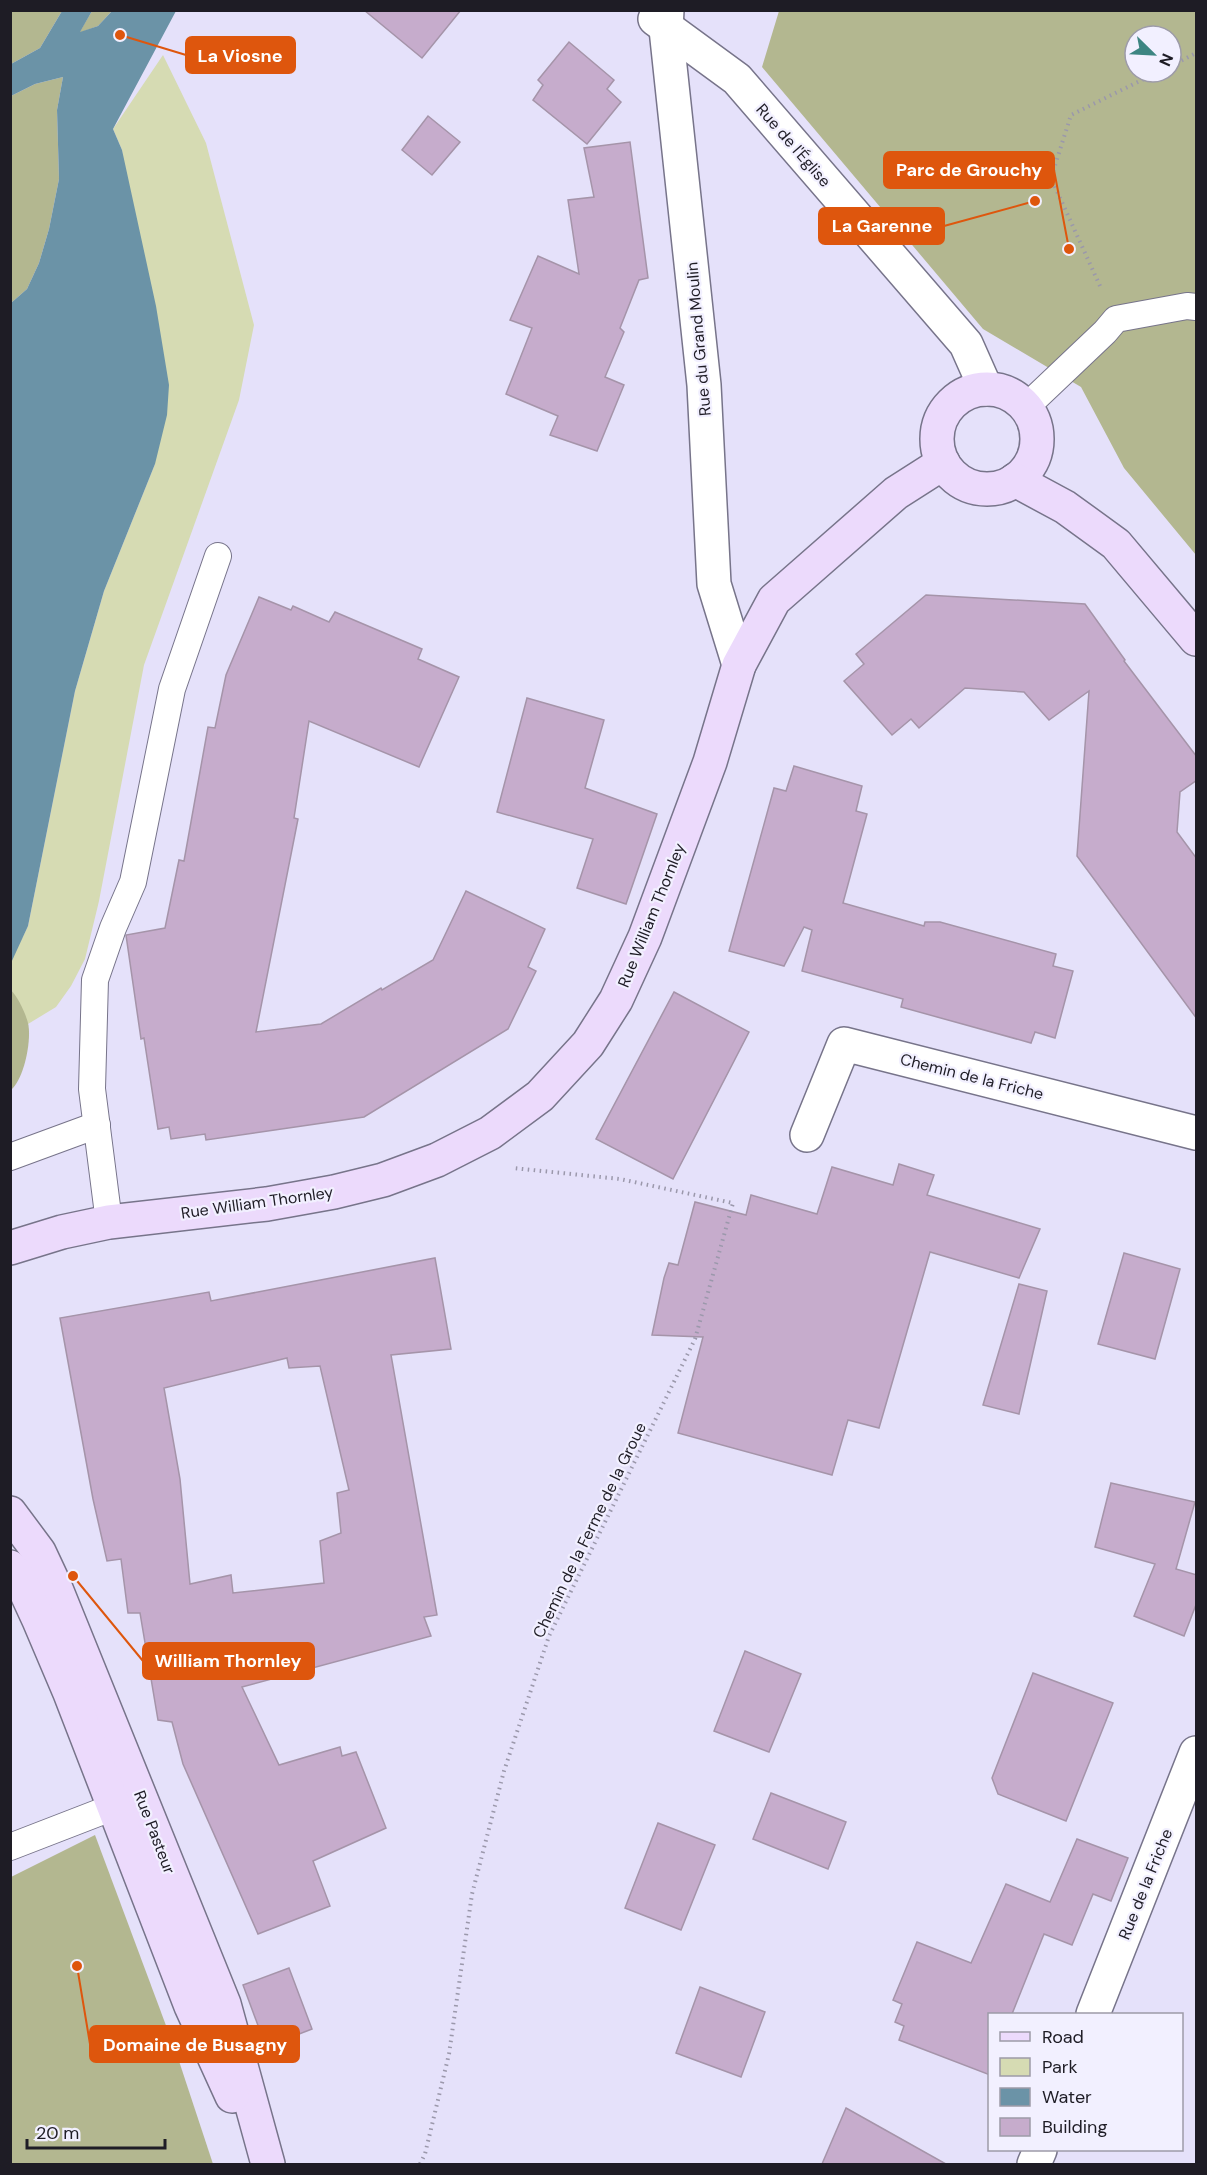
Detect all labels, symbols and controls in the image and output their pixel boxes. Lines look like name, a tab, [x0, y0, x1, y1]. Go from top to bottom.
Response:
north arrow	[1123, 24, 1183, 84]
callout: La Viosne	[186, 37, 295, 73]
text: La Viosne	[198, 44, 283, 68]
text: N	[1154, 50, 1178, 69]
street label: Rue de l'Église	[752, 99, 836, 191]
callout: Parc de Grouchy	[884, 152, 1054, 188]
text: Parc de Grouchy	[896, 158, 1042, 182]
callout: La Garenne	[819, 208, 944, 244]
text: La Garenne	[832, 214, 932, 238]
street label: Rue du Grand Moulin	[681, 261, 716, 417]
street label: Rue William Thornley	[613, 840, 690, 990]
street label: Chemin de la Friche	[898, 1049, 1046, 1104]
street label: Rue William Thornley	[180, 1181, 335, 1224]
street label: Chemin de la Ferme de la Groue	[528, 1419, 651, 1642]
callout: William Thornley	[143, 1643, 314, 1679]
text: William Thornley	[155, 1649, 302, 1673]
street label: Rue Pasteur	[129, 1788, 180, 1877]
street label: Rue de la Friche	[1114, 1826, 1177, 1943]
legend	[988, 2013, 1183, 2151]
text: Road	[1042, 2025, 1084, 2049]
callout: Domaine de Busagny	[90, 2026, 299, 2062]
text: Domaine de Busagny	[103, 2033, 287, 2057]
text: Park	[1042, 2055, 1078, 2079]
text: Water	[1042, 2085, 1092, 2109]
scale bar	[27, 2112, 165, 2150]
text: Building	[1042, 2115, 1107, 2139]
text: 20 m	[36, 2121, 79, 2145]

